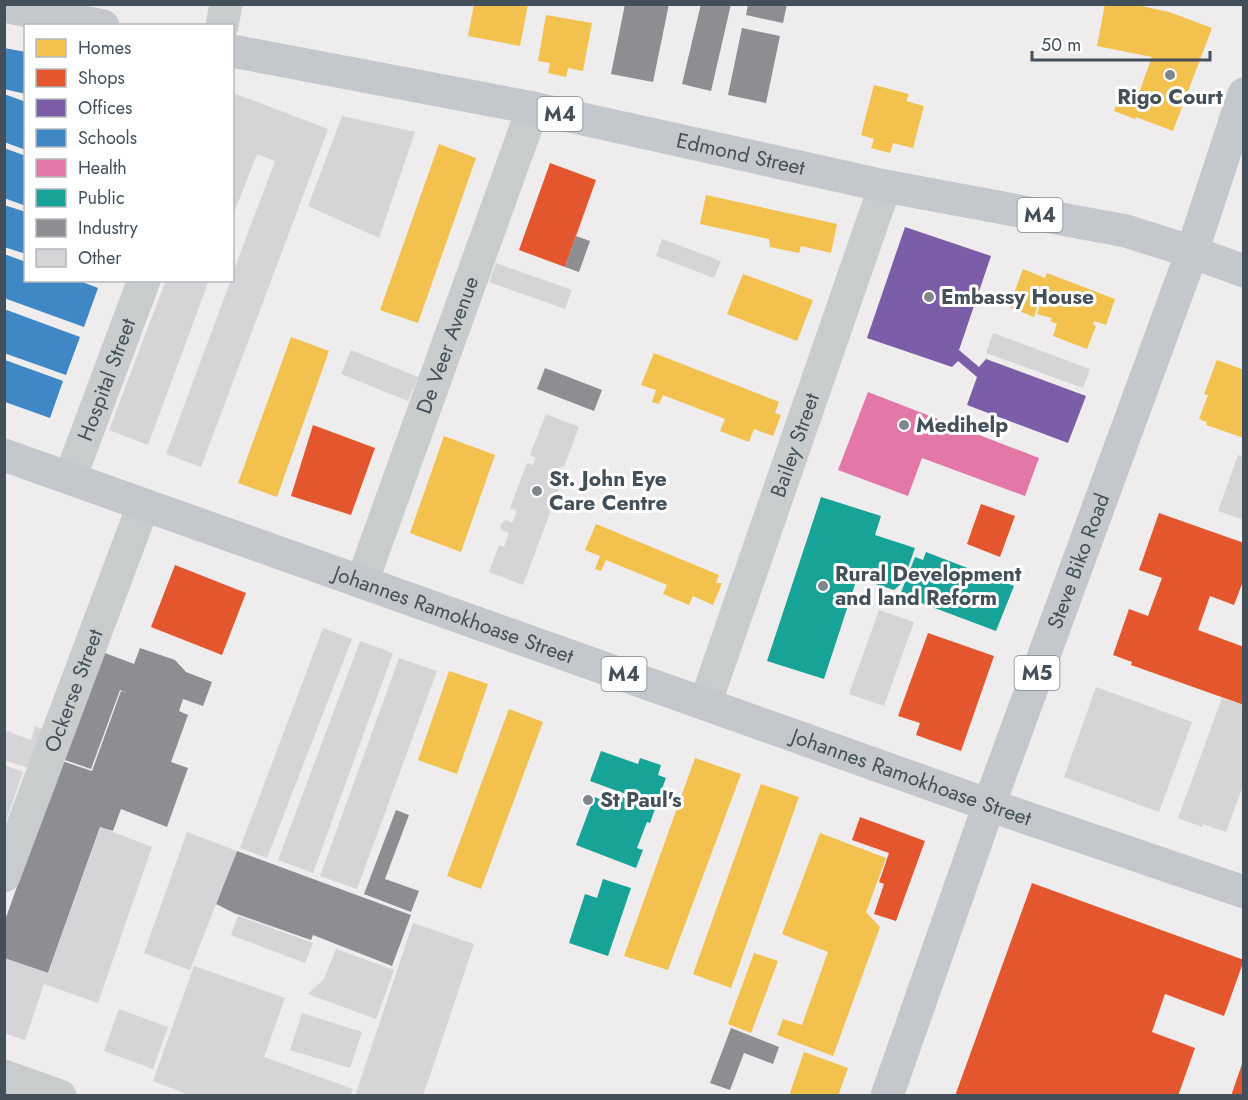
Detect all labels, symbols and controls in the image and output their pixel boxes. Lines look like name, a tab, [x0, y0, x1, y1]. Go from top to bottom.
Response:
legend	[24, 24, 234, 282]
scale bar	[1032, 24, 1210, 62]
text: 50 m	[1041, 32, 1081, 58]
text: Homes	[78, 35, 131, 61]
text: Shops	[78, 65, 125, 91]
marker: Rigo Court	[1163, 68, 1177, 82]
place label: Rigo Court	[1117, 82, 1223, 112]
text: Offices	[78, 95, 132, 121]
road number: M4	[538, 97, 582, 131]
text: Schools	[78, 125, 137, 151]
street label: Edmond Street	[673, 125, 808, 183]
text: Health	[78, 155, 127, 181]
text: Public	[78, 185, 125, 211]
road number: M4	[1018, 198, 1062, 232]
text: Industry	[78, 215, 138, 241]
text: Other	[78, 245, 122, 271]
street label: De Veer Avenue	[409, 272, 486, 418]
place label: Embassy House	[941, 282, 1094, 312]
marker: Embassy House	[922, 290, 936, 304]
street label: Hospital Street	[70, 314, 143, 445]
street label: Bailey Street	[763, 389, 827, 501]
place label: Medihelp	[916, 410, 1008, 440]
marker: Medihelp	[897, 418, 911, 432]
place label: St. John Eye Care Centre	[549, 464, 668, 518]
marker: St. John Eye Care Centre	[530, 484, 544, 498]
street label: Steve Biko Road	[1040, 489, 1117, 633]
street label: Johannes Ramokhoase Street	[327, 557, 578, 671]
place label: Rural Development and land Reform	[835, 559, 1022, 613]
marker: Rural Development and land Reform	[816, 579, 830, 593]
street label: Ockerse Street	[37, 625, 110, 756]
road number: M5	[1014, 656, 1060, 690]
road number: M4	[602, 657, 646, 691]
street label: Johannes Ramokhoase Street	[785, 720, 1035, 833]
place label: St Paul's	[600, 785, 682, 815]
marker: St Paul's	[581, 793, 595, 807]

